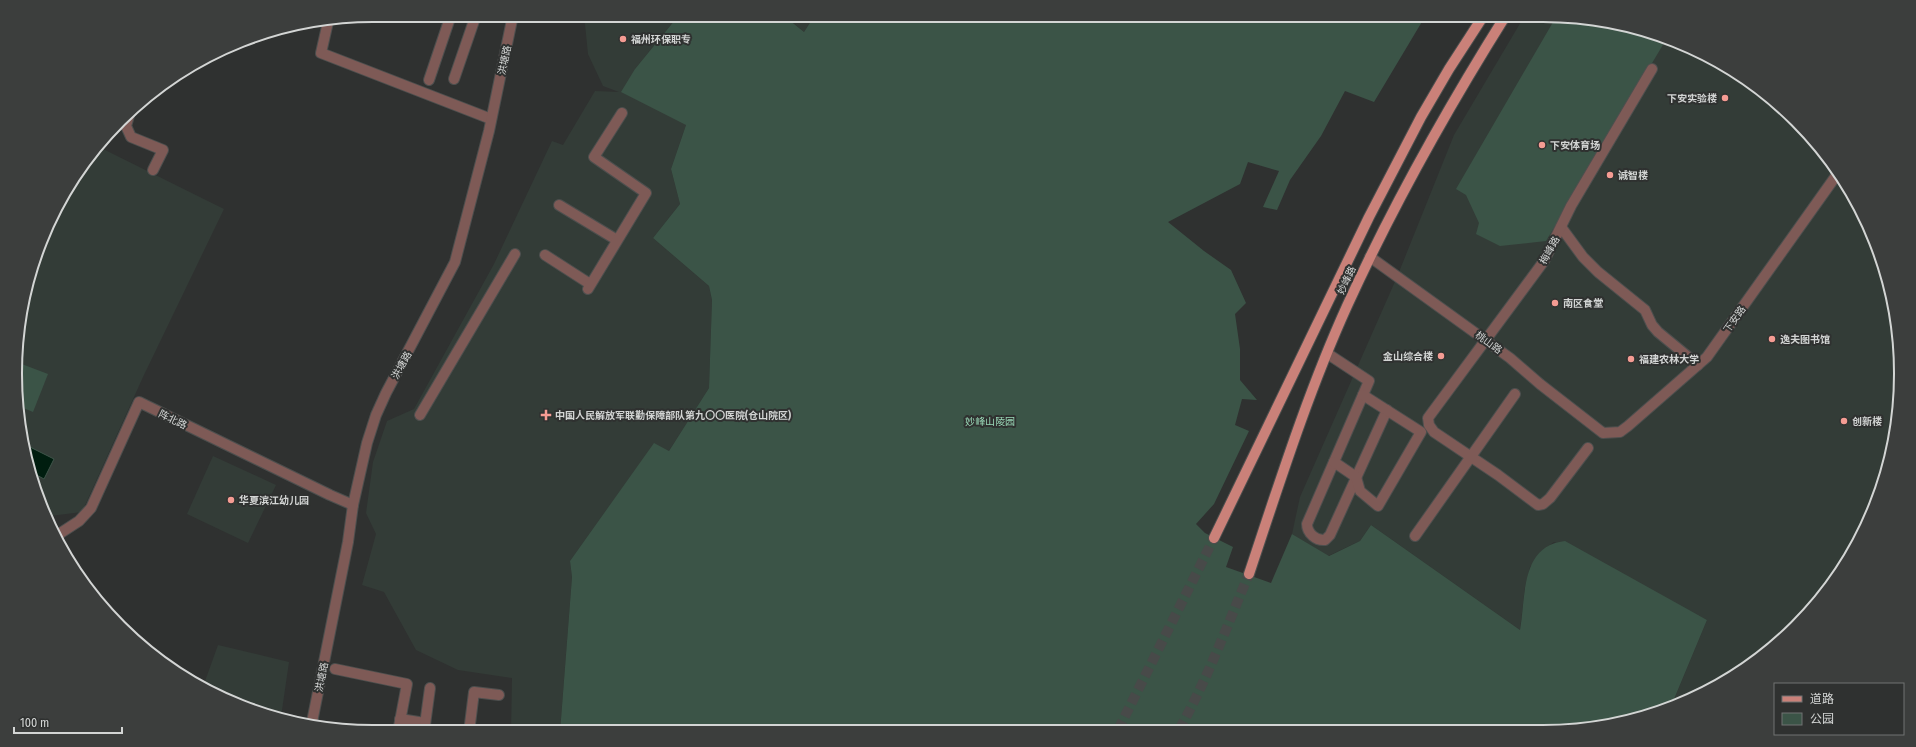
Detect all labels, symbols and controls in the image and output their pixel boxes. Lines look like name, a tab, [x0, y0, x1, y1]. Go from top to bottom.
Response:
place label: 福州环保职专	[631, 33, 691, 46]
marker: 福州环保职专	[618, 34, 628, 44]
street label: 洪塘路	[496, 44, 514, 76]
place label: 下安实验楼	[1667, 93, 1717, 105]
marker: 下安实验楼	[1720, 93, 1730, 103]
marker: 下安体育场	[1537, 140, 1547, 150]
place label: 下安体育场	[1550, 140, 1600, 152]
place label: 诚智楼	[1618, 169, 1648, 182]
marker: 诚智楼	[1605, 170, 1615, 180]
street label: 梅峰路	[1537, 234, 1562, 267]
street label: 妙峰路	[1335, 264, 1359, 297]
marker: 南区食堂	[1550, 298, 1560, 308]
place label: 南区食堂	[1563, 298, 1603, 310]
street label: 下安路	[1721, 304, 1748, 335]
street label: 桃山路	[1473, 329, 1504, 356]
marker: 逸夫图书馆	[1767, 334, 1777, 344]
place label: 逸夫图书馆	[1780, 334, 1830, 346]
street label: 洪塘路	[389, 349, 414, 382]
place label: 金山综合楼	[1382, 351, 1433, 363]
marker: 金山综合楼	[1436, 351, 1446, 361]
marker: 福建农林大学	[1626, 354, 1636, 364]
place label: 福建农林大学	[1639, 354, 1699, 366]
street label: 阵北路	[156, 408, 189, 432]
marker: 中国人民解放军联勤保障部队第九〇〇医院(仓山院区)	[540, 409, 552, 421]
place label: 中国人民解放军联勤保障部队第九〇〇医院(仓山院区)	[555, 409, 791, 422]
park label: 妙峰山陵园	[965, 416, 1015, 428]
marker: 创新楼	[1839, 416, 1849, 426]
place label: 创新楼	[1852, 416, 1882, 428]
place label: 华夏滨江幼儿园	[239, 494, 309, 507]
marker: 华夏滨江幼儿园	[226, 495, 236, 505]
street label: 洪塘路	[313, 661, 331, 693]
legend	[1774, 683, 1904, 735]
text: 道路	[1810, 692, 1834, 706]
scale bar	[14, 709, 122, 735]
text: 公园	[1810, 712, 1834, 726]
text: 100 m	[20, 716, 49, 730]

